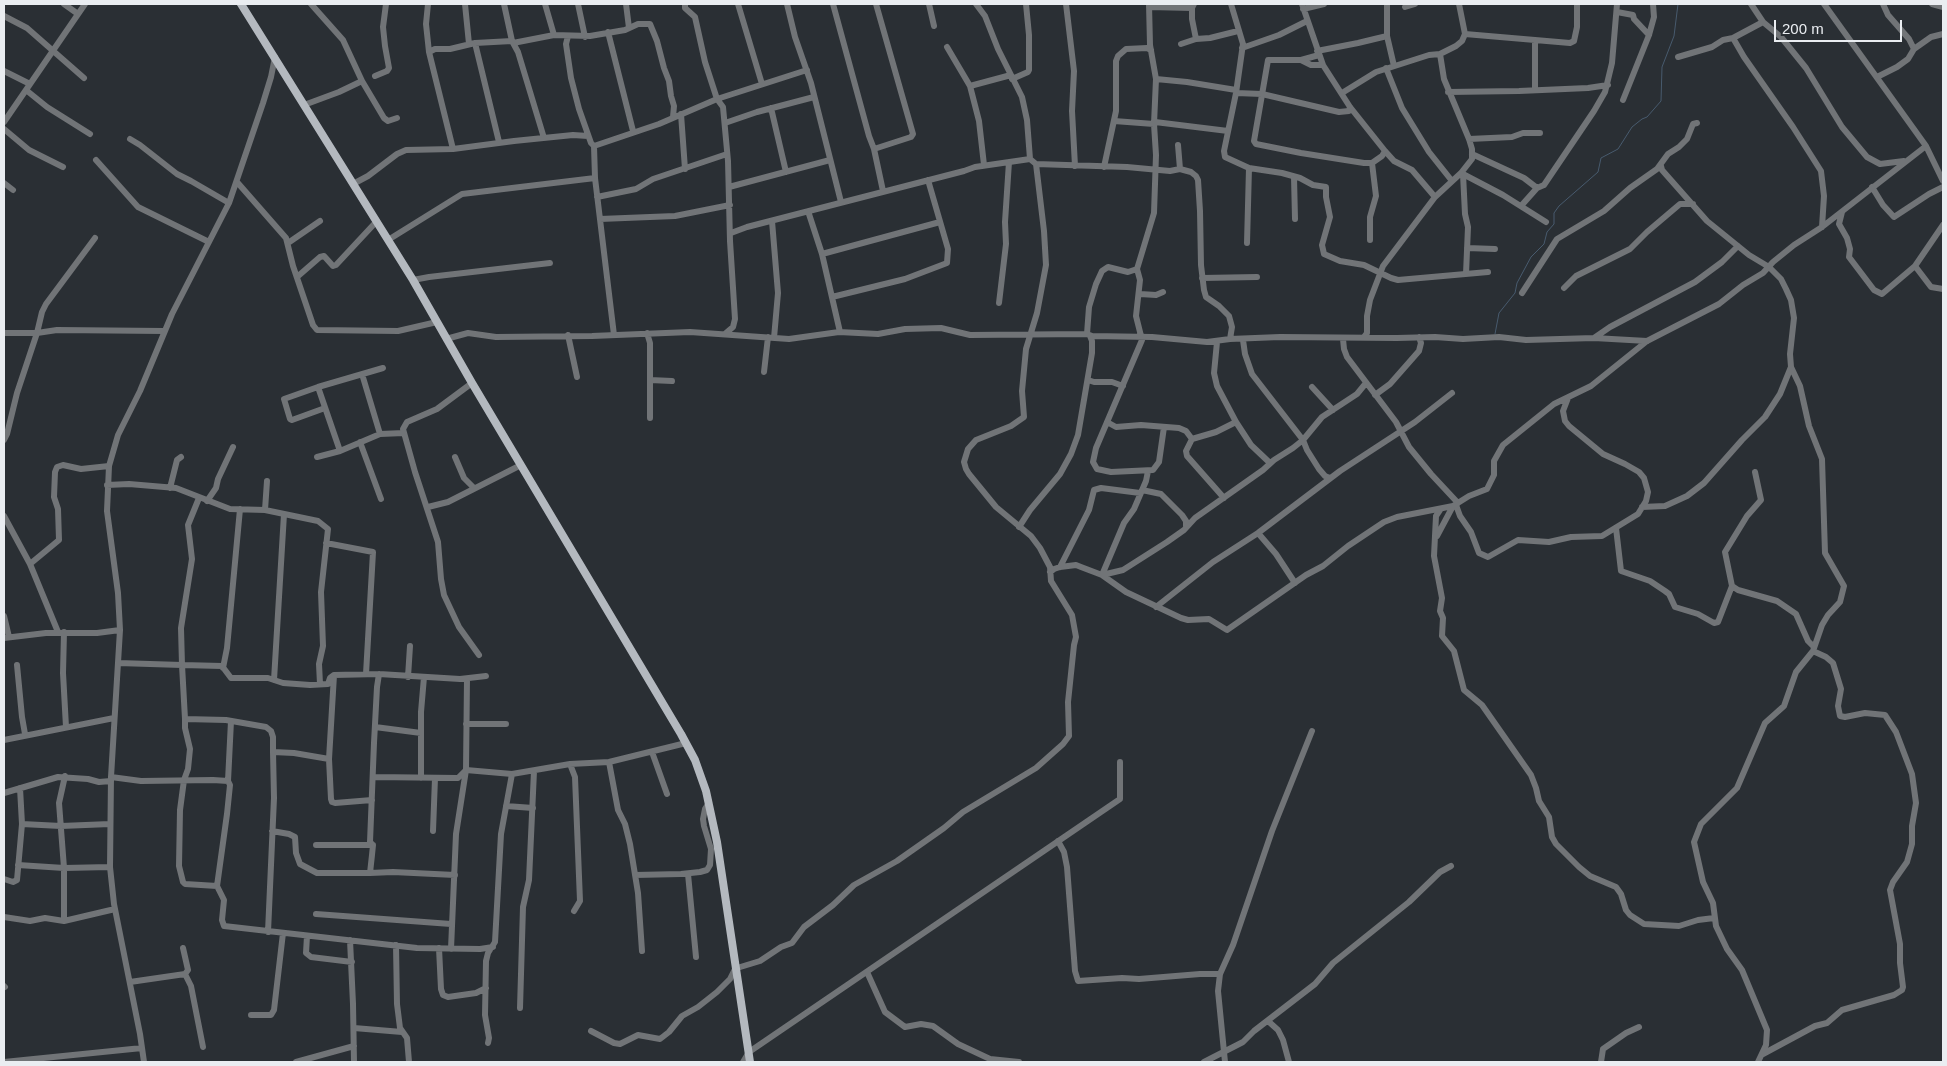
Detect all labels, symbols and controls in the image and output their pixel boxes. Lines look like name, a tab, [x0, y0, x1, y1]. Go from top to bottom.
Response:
scale bar	[1777, 10, 1904, 42]
text: 200 m	[1782, 20, 1824, 37]

